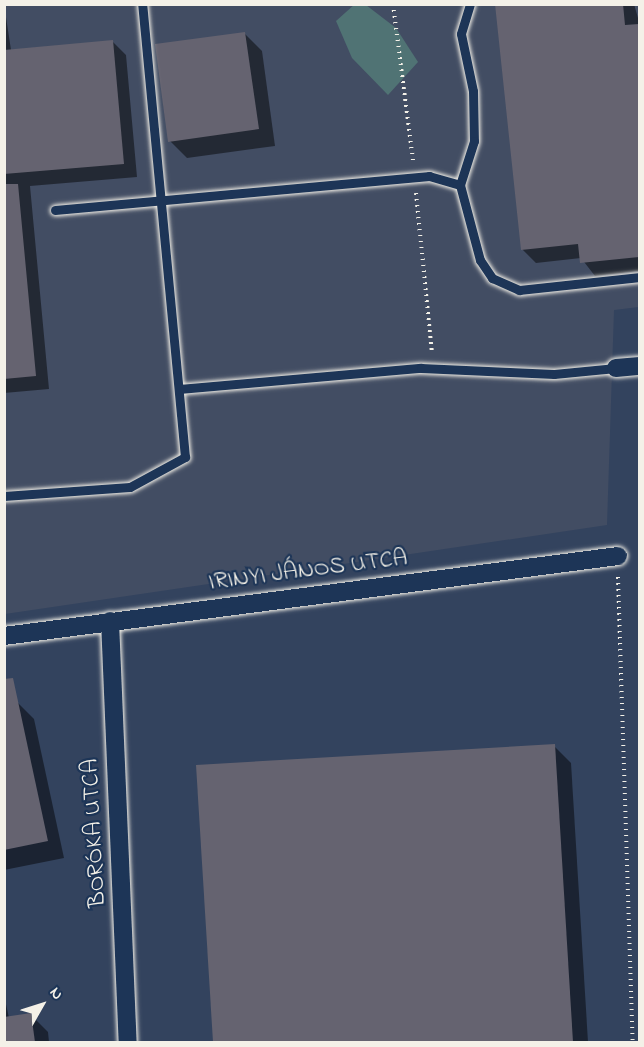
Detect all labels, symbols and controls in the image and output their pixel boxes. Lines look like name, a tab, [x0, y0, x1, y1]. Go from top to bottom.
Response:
street label: IRINYI JÁNOS UTCA	[207, 545, 409, 597]
street label: BORÓKA UTCA	[77, 758, 113, 908]
north arrow	[12, 975, 72, 1035]
text: N	[43, 982, 69, 1005]

